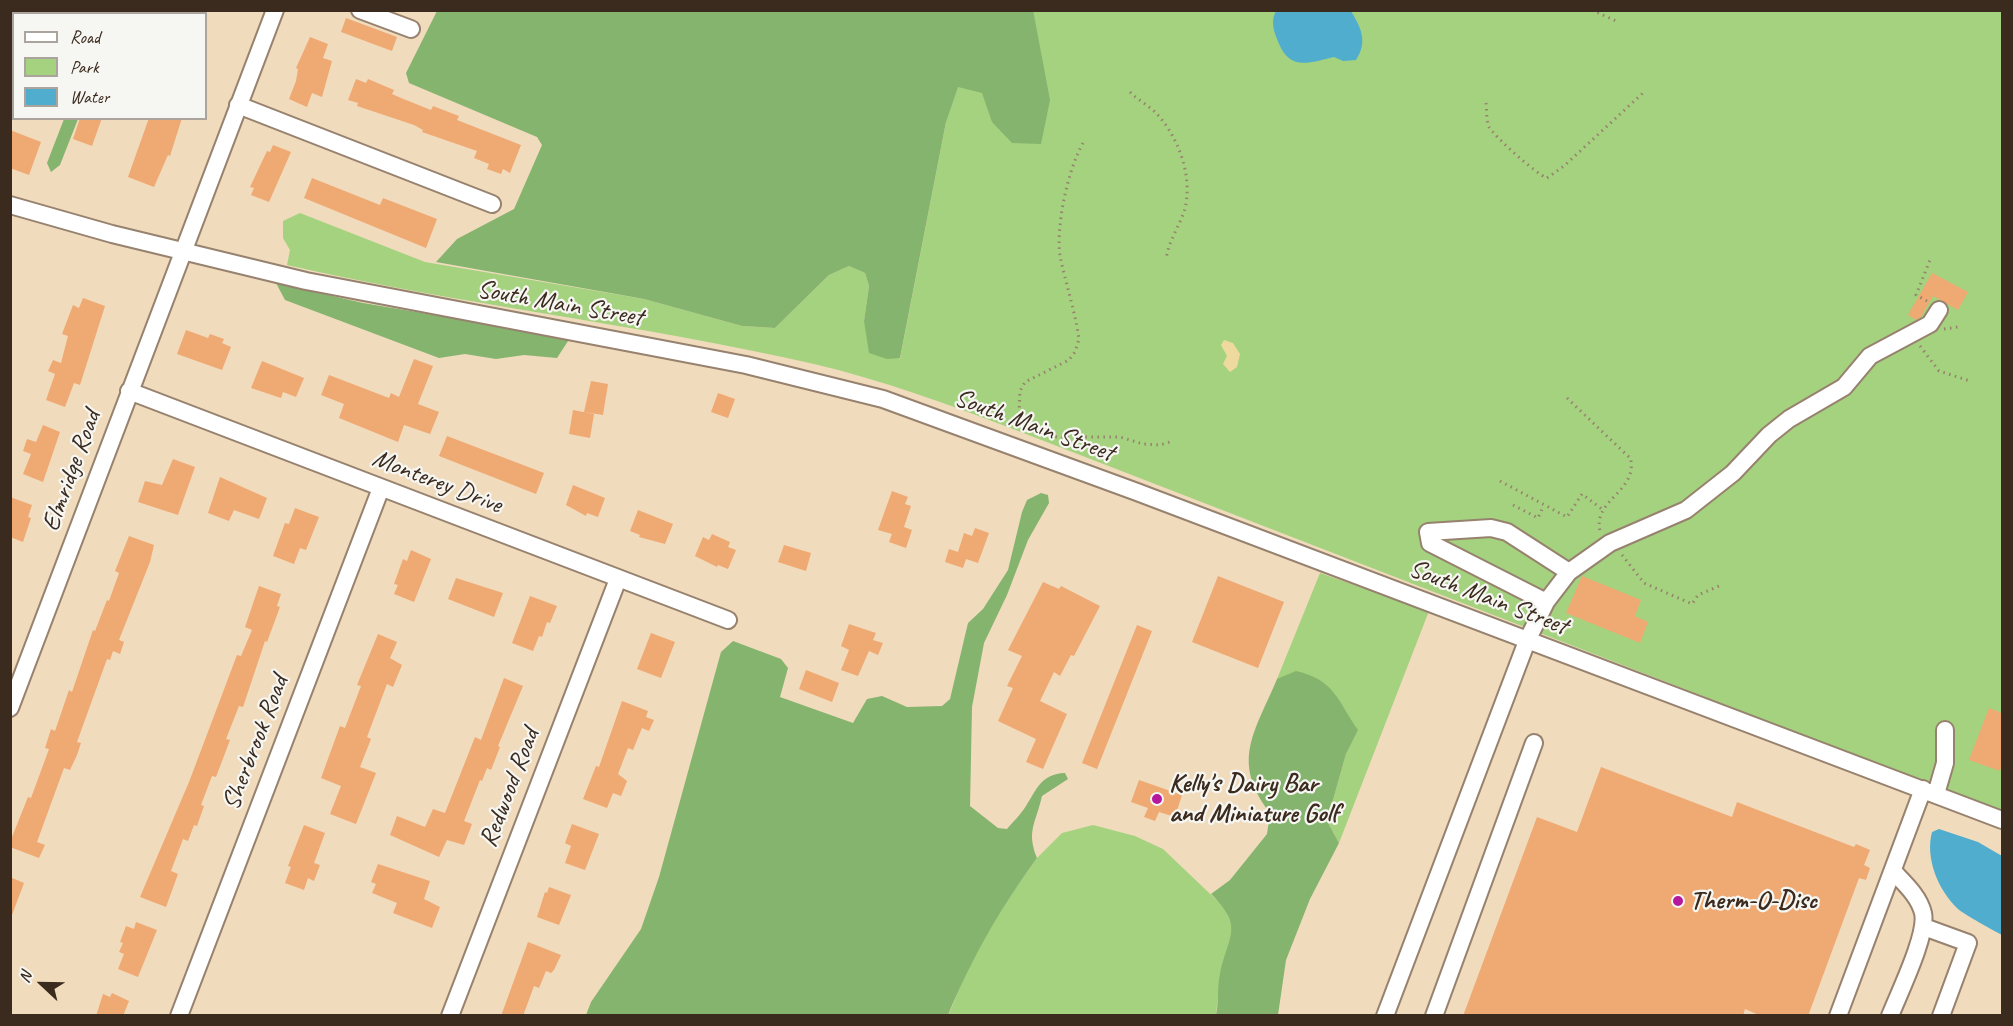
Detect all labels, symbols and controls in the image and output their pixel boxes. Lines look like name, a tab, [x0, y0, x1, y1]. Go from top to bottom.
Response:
legend	[12, 12, 207, 120]
text: Road	[70, 26, 100, 48]
text: Park	[70, 56, 99, 78]
text: Water	[70, 86, 109, 108]
street label: South Main Street	[475, 274, 645, 334]
street label: South Main Street	[950, 383, 1118, 469]
street label: Elmridge Road	[36, 406, 108, 536]
street label: Monterey Drive	[368, 443, 506, 521]
street label: South Main Street	[1404, 553, 1572, 643]
street label: Sherbrook Road	[216, 671, 296, 815]
street label: Redwood Road	[473, 724, 547, 852]
place label: Kelly's Dairy Bar and Miniature Golf	[1169, 768, 1339, 830]
marker: Kelly's Dairy Bar and Miniature Golf	[1150, 792, 1164, 806]
place label: Therm-O-Disc	[1690, 885, 1817, 917]
marker: Therm-O-Disc	[1671, 894, 1685, 908]
north arrow	[12, 954, 72, 1014]
text: N	[14, 969, 36, 986]

